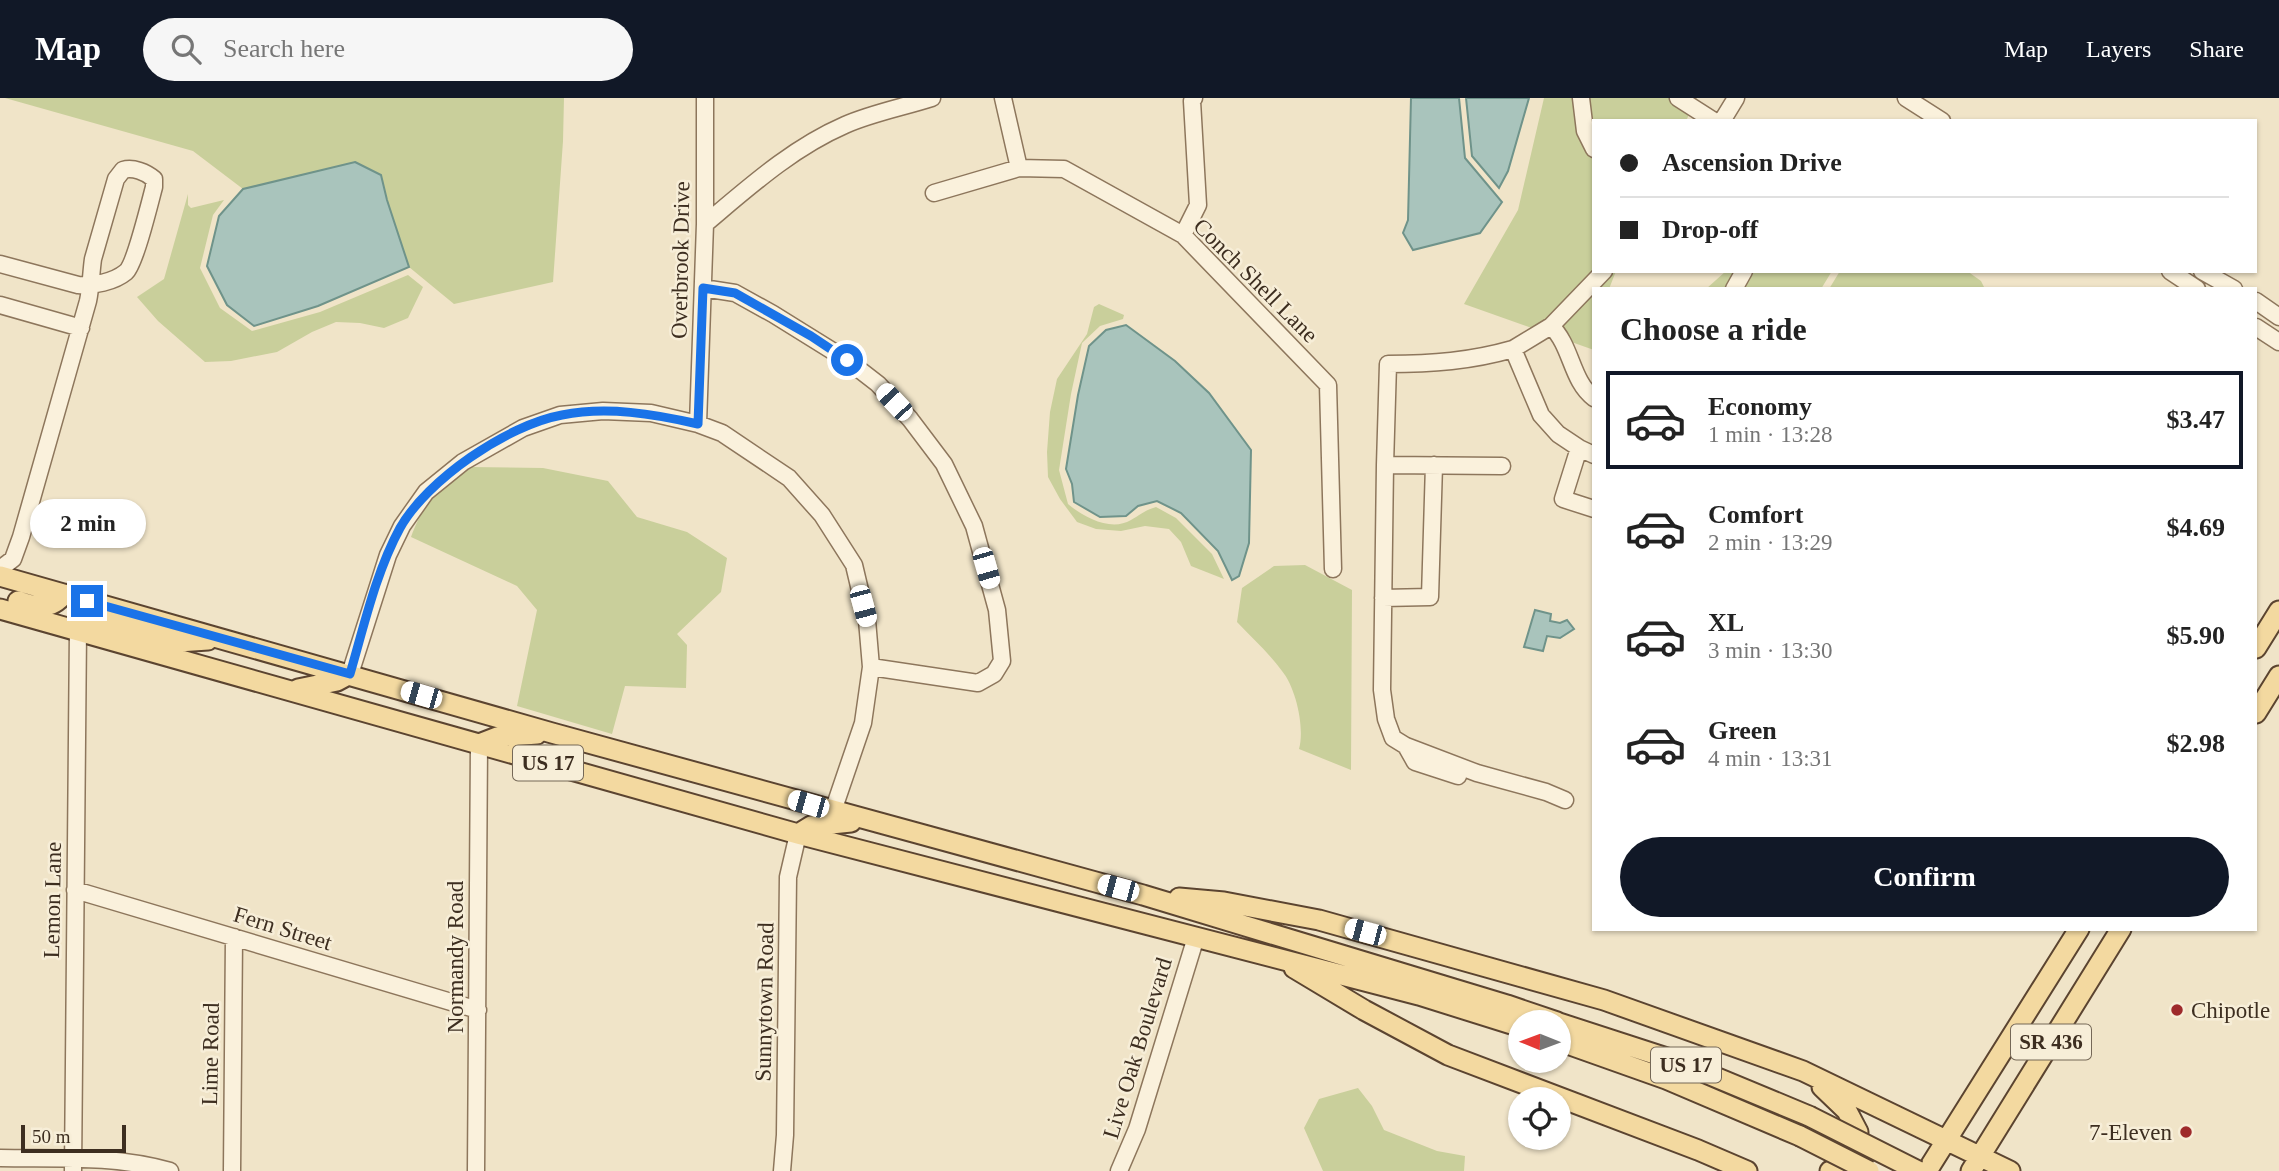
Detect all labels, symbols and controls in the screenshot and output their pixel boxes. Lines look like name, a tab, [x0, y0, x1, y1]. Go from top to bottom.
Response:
search box	[143, 18, 633, 81]
icon: search	[167, 30, 205, 68]
text: Map	[35, 31, 101, 67]
text: Search here	[223, 34, 345, 63]
text: Map	[2004, 36, 2048, 62]
text: Layers	[2086, 36, 2151, 62]
text: Share	[2189, 36, 2244, 62]
text: Ascension Drive	[1662, 148, 1842, 177]
street label: Overbrook Drive	[667, 181, 694, 339]
street label: Conch Shell Lane	[1189, 213, 1323, 347]
text: Drop-off	[1662, 215, 1758, 244]
text: Choose a ride	[1620, 311, 1807, 347]
route start	[831, 344, 863, 376]
car	[872, 379, 917, 425]
icon: car	[1624, 389, 1687, 452]
text: Economy	[1708, 392, 1812, 421]
text: $3.47	[2167, 405, 2225, 434]
text: 1 min · 13:28	[1708, 422, 1833, 447]
icon: car	[1624, 497, 1687, 560]
callout: 2 min	[29, 500, 145, 548]
text: Comfort	[1708, 500, 1803, 529]
text: 2 min	[60, 511, 116, 536]
text: $4.69	[2167, 513, 2225, 542]
text: 2 min · 13:29	[1708, 530, 1833, 555]
car	[971, 545, 1002, 591]
car	[848, 583, 879, 629]
route end	[71, 585, 103, 617]
icon: car	[1624, 605, 1687, 668]
text: XL	[1708, 608, 1744, 637]
text: $5.90	[2167, 621, 2225, 650]
text: 3 min · 13:30	[1708, 638, 1833, 663]
car	[398, 679, 445, 711]
icon: car	[1624, 713, 1687, 776]
text: Green	[1708, 716, 1777, 745]
text: $2.98	[2167, 729, 2225, 758]
road number: US 17	[513, 746, 583, 780]
text: 4 min · 13:31	[1708, 746, 1833, 771]
car	[785, 788, 832, 820]
button: Confirm	[1620, 837, 2229, 917]
street label: Lemon Lane	[39, 841, 66, 959]
car	[1095, 872, 1142, 904]
street label: Normandy Road	[443, 880, 468, 1033]
street label: Fern Street	[231, 902, 336, 955]
car	[1342, 916, 1389, 948]
street label: Sunnytown Road	[751, 922, 778, 1082]
street label: Live Oak Boulevard	[1098, 954, 1177, 1142]
place label: Chipotle	[2191, 998, 2270, 1023]
street label: Lime Road	[197, 1002, 224, 1106]
marker: Chipotle	[2169, 1002, 2185, 1018]
north arrow	[1508, 1010, 1572, 1073]
map controls	[1508, 1010, 1571, 1150]
road number: SR 436	[2011, 1024, 2091, 1060]
road number: US 17	[1651, 1048, 1721, 1082]
button: locate	[1508, 1087, 1571, 1150]
place label: 7-Eleven	[2089, 1120, 2173, 1145]
scale bar	[21, 1122, 126, 1154]
marker: 7-Eleven	[2178, 1124, 2194, 1140]
text: 50 m	[32, 1126, 71, 1147]

